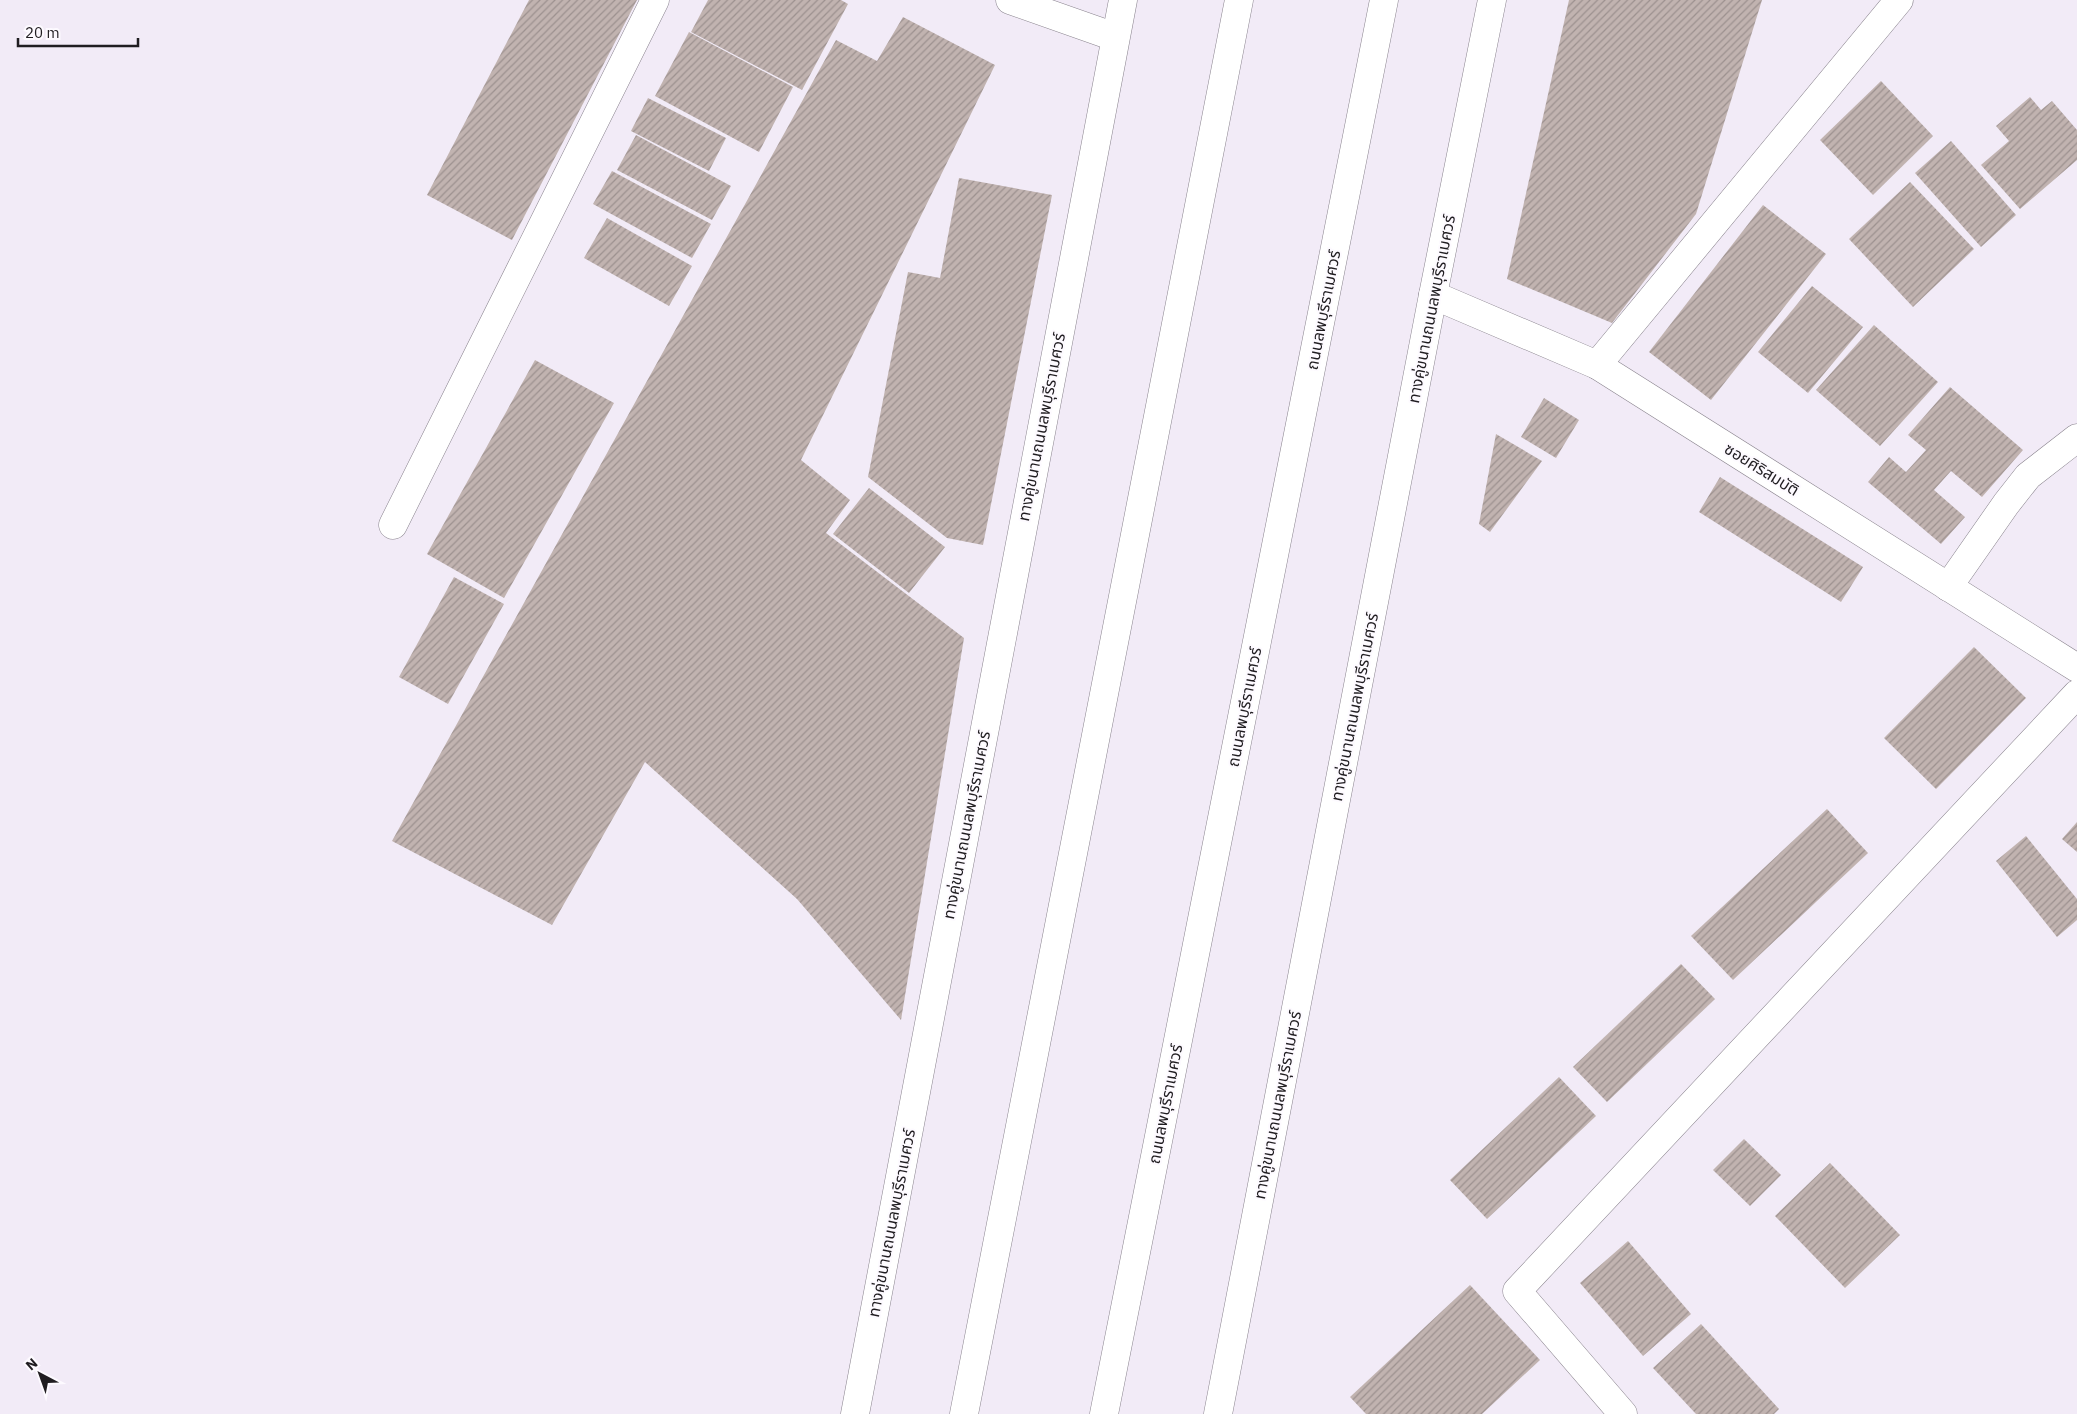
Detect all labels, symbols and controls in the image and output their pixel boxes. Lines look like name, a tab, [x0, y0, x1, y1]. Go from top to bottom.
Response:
scale bar	[18, 15, 138, 47]
text: 20 m	[25, 23, 60, 42]
street label: ทางคู่ขนานถนนลพบุรีราเมศวร์	[1403, 213, 1459, 405]
street label: ถนนลพบุรีราเมศวร์	[1302, 248, 1345, 372]
street label: ทางคู่ขนานถนนลพบุรีราเมศวร์	[1013, 331, 1069, 523]
street label: ซอยศิริสมบัติ	[1721, 438, 1803, 500]
street label: ทางคู่ขนานถนนลพบุรีราเมศวร์	[1326, 611, 1382, 803]
street label: ถนนลพบุรีราเมศวร์	[1223, 645, 1266, 769]
street label: ทางคู่ขนานถนนลพบุรีราเมศวร์	[938, 729, 994, 921]
street label: ทางคู่ขนานถนนลพบุรีราเมศวร์	[1249, 1009, 1305, 1201]
street label: ถนนลพบุรีราเมศวร์	[1144, 1042, 1187, 1166]
street label: ทางคู่ขนานถนนลพบุรีราเมศวร์	[863, 1127, 919, 1319]
north arrow	[15, 1349, 65, 1399]
text: N	[22, 1354, 41, 1374]

